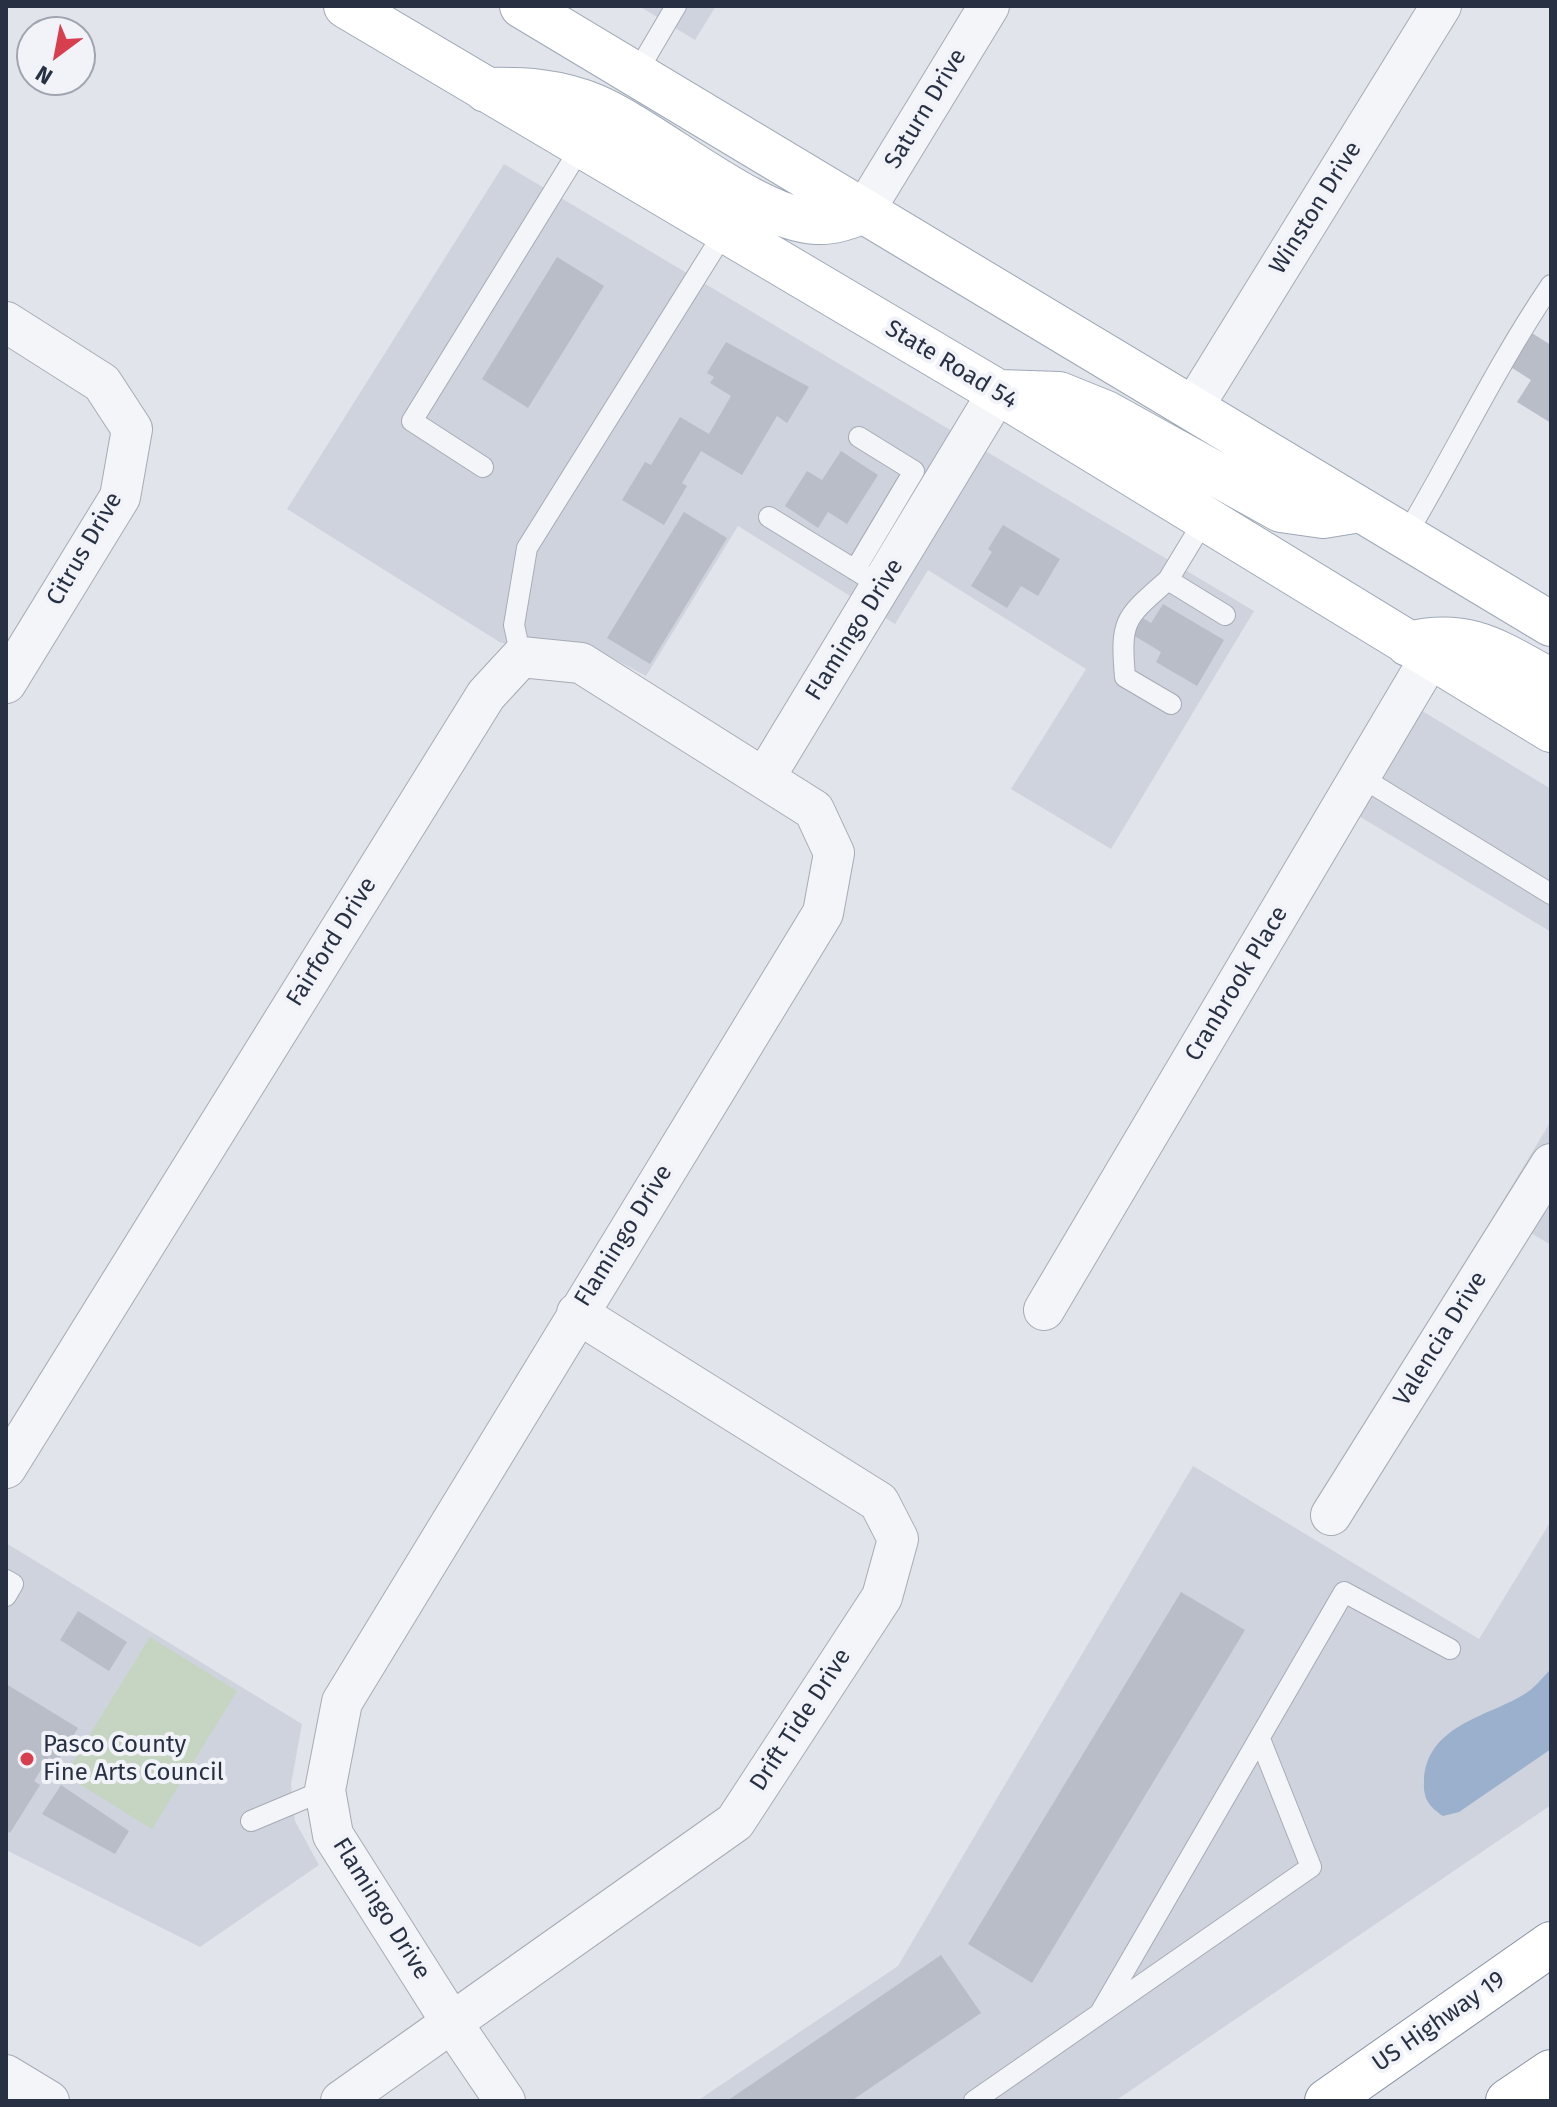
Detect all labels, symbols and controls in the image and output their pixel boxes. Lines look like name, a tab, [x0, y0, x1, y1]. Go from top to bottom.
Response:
north arrow	[16, 16, 96, 96]
street label: Saturn Drive	[879, 44, 973, 174]
text: N	[31, 60, 57, 90]
street label: Winston Drive	[1264, 136, 1368, 280]
street label: State Road 54	[880, 314, 1022, 416]
street label: Citrus Drive	[41, 487, 129, 611]
street label: Flamingo Drive	[800, 554, 910, 706]
street label: Fairford Drive	[281, 872, 383, 1012]
street label: Cranbrook Place	[1179, 901, 1295, 1067]
street label: Flamingo Drive	[569, 1160, 679, 1312]
street label: Valencia Drive	[1388, 1266, 1494, 1412]
street label: Drift Tide Drive	[744, 1643, 858, 1797]
place label: Pasco County Fine Arts Council	[43, 1731, 224, 1787]
marker: Pasco County Fine Arts Council	[18, 1750, 36, 1768]
street label: Flamingo Drive	[326, 1833, 436, 1985]
street label: US Highway 19	[1367, 1966, 1511, 2078]

